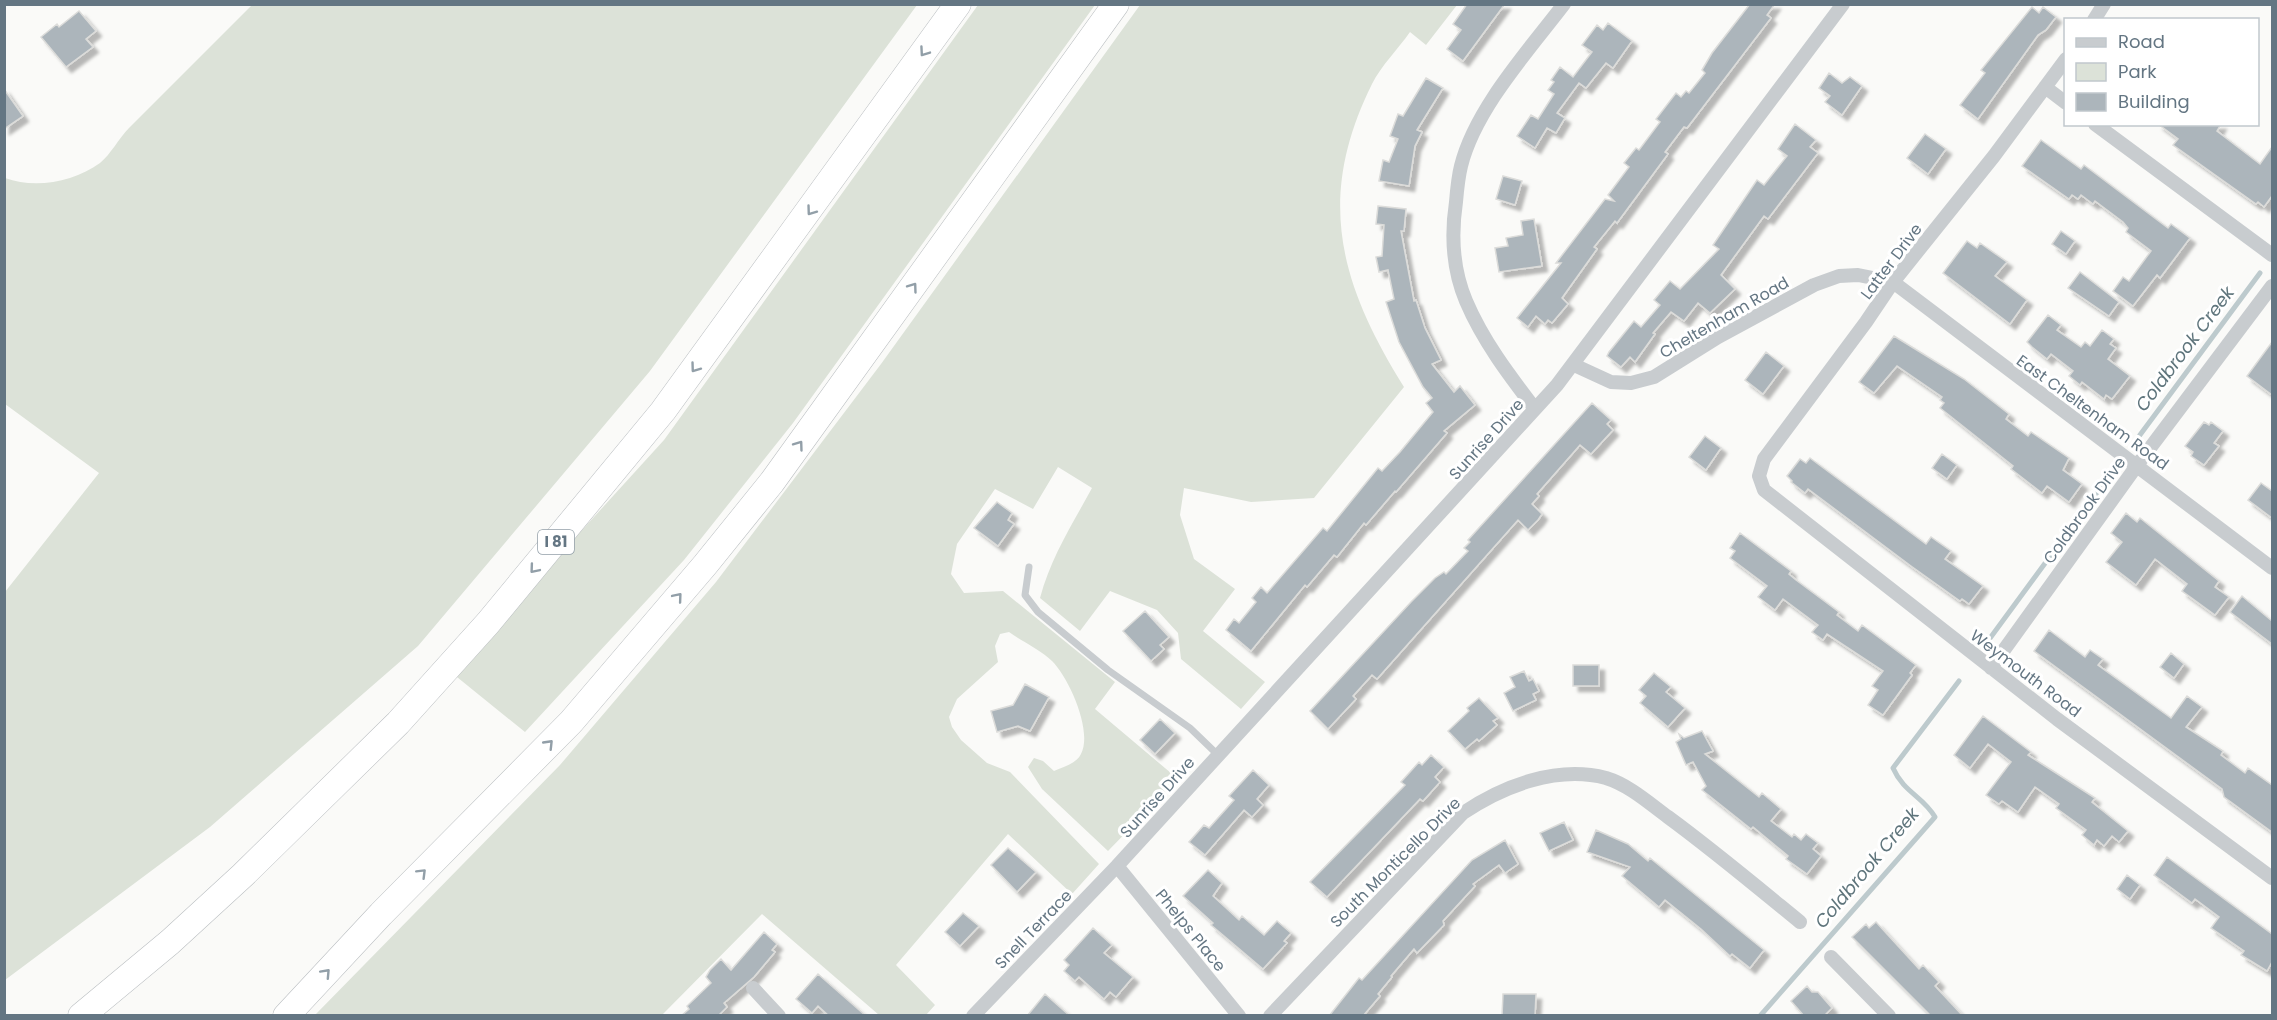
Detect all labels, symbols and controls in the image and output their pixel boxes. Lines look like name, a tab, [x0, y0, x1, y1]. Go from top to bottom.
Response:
legend	[2064, 18, 2259, 126]
text: Road	[2118, 29, 2165, 54]
one-way arrow	[920, 46, 931, 57]
text: Park	[2118, 59, 2157, 84]
text: Building	[2118, 89, 2190, 114]
one-way arrow	[807, 204, 818, 215]
street label: Latter Drive	[1855, 219, 1928, 304]
street label: Cheltenham Road	[1655, 271, 1793, 364]
water label: Coldbrook Creek	[2129, 280, 2240, 416]
one-way arrow	[906, 282, 917, 293]
street label: East Cheltenham Road	[2012, 349, 2174, 476]
one-way arrow	[691, 361, 702, 372]
street label: Sunrise Drive	[1444, 394, 1529, 485]
one-way arrow	[792, 440, 803, 451]
street label: Coldbrook Drive	[2038, 452, 2131, 569]
road number: I 81	[538, 530, 574, 554]
one-way arrow	[530, 562, 541, 573]
one-way arrow	[670, 593, 681, 604]
street label: Weymouth Road	[1965, 624, 2086, 723]
one-way arrow	[542, 740, 553, 750]
street label: Sunrise Drive	[1115, 752, 1200, 843]
street label: South Monticello Drive	[1325, 792, 1466, 933]
water label: Coldbrook Creek	[1809, 801, 1925, 933]
one-way arrow	[415, 869, 426, 879]
street label: Snell Terrace	[989, 884, 1077, 974]
street label: Phelps Place	[1150, 884, 1231, 977]
one-way arrow	[319, 969, 330, 979]

